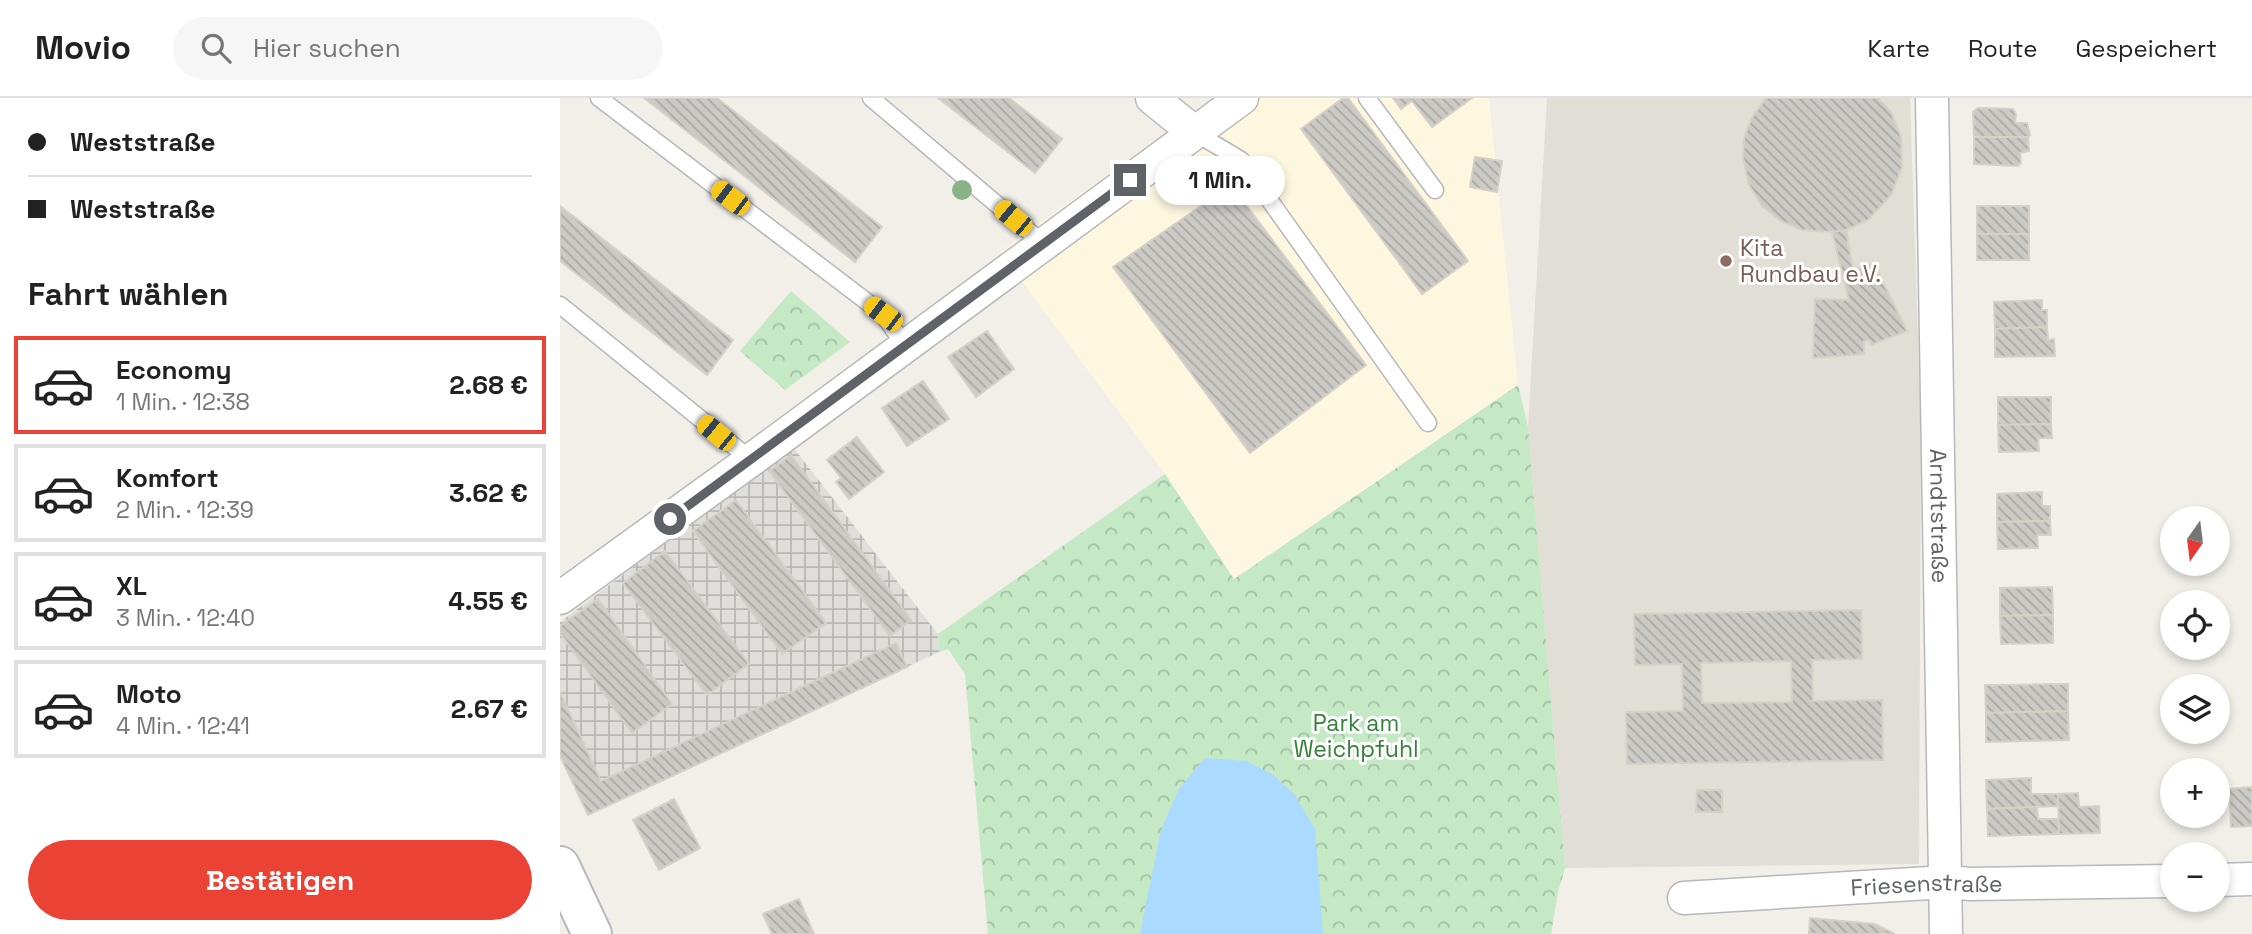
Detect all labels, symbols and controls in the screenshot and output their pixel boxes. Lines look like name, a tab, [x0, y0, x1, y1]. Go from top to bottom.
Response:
search box	[173, 17, 663, 80]
text: Movio	[35, 27, 131, 69]
icon: search	[197, 29, 235, 67]
text: Hier suchen	[253, 31, 401, 65]
text: Karte	[1868, 33, 1930, 64]
text: Route	[1968, 33, 2037, 64]
text: Gespeichert	[2075, 33, 2217, 64]
text: Weststraße	[70, 125, 216, 159]
callout: 1 Min.	[1154, 155, 1284, 204]
route end	[1114, 164, 1146, 196]
text: 1 Min.	[1188, 165, 1252, 195]
car	[707, 177, 754, 219]
text: Weststraße	[70, 192, 216, 226]
car	[991, 196, 1036, 240]
place label: Kita Rundbau e.V.	[1740, 233, 1881, 289]
marker: Kita Rundbau e.V.	[1718, 253, 1734, 269]
text: Fahrt wählen	[28, 274, 228, 314]
car	[860, 293, 907, 335]
text: Economy	[116, 353, 232, 387]
icon: car	[32, 354, 95, 417]
text: 2.68 €	[449, 368, 528, 402]
text: 1 Min. · 12:38	[116, 387, 250, 417]
car	[694, 412, 739, 454]
street label: Arndtstraße	[1923, 448, 1955, 584]
text: Komfort	[116, 461, 219, 495]
icon: car	[32, 462, 95, 525]
text: 3.62 €	[449, 476, 528, 510]
text: 2 Min. · 12:39	[116, 495, 254, 525]
route start	[654, 503, 686, 535]
north arrow	[2160, 506, 2230, 576]
map controls	[2160, 506, 2230, 912]
text: XL	[116, 569, 147, 603]
icon: car	[32, 570, 95, 633]
text: 4.55 €	[448, 584, 528, 618]
button: locate	[2160, 590, 2230, 660]
text: 3 Min. · 12:40	[116, 603, 255, 633]
button: layers	[2160, 674, 2230, 744]
text: Moto	[116, 677, 182, 711]
icon: car	[32, 678, 95, 741]
text: 2.67 €	[451, 692, 528, 726]
park label: Park am Weichpfuhl	[1293, 708, 1419, 764]
text: 4 Min. · 12:41	[116, 711, 250, 741]
button: +	[2160, 758, 2230, 828]
button: Bestätigen	[28, 840, 532, 920]
button: −	[2160, 842, 2230, 912]
street label: Friesenstraße	[1850, 867, 2003, 903]

